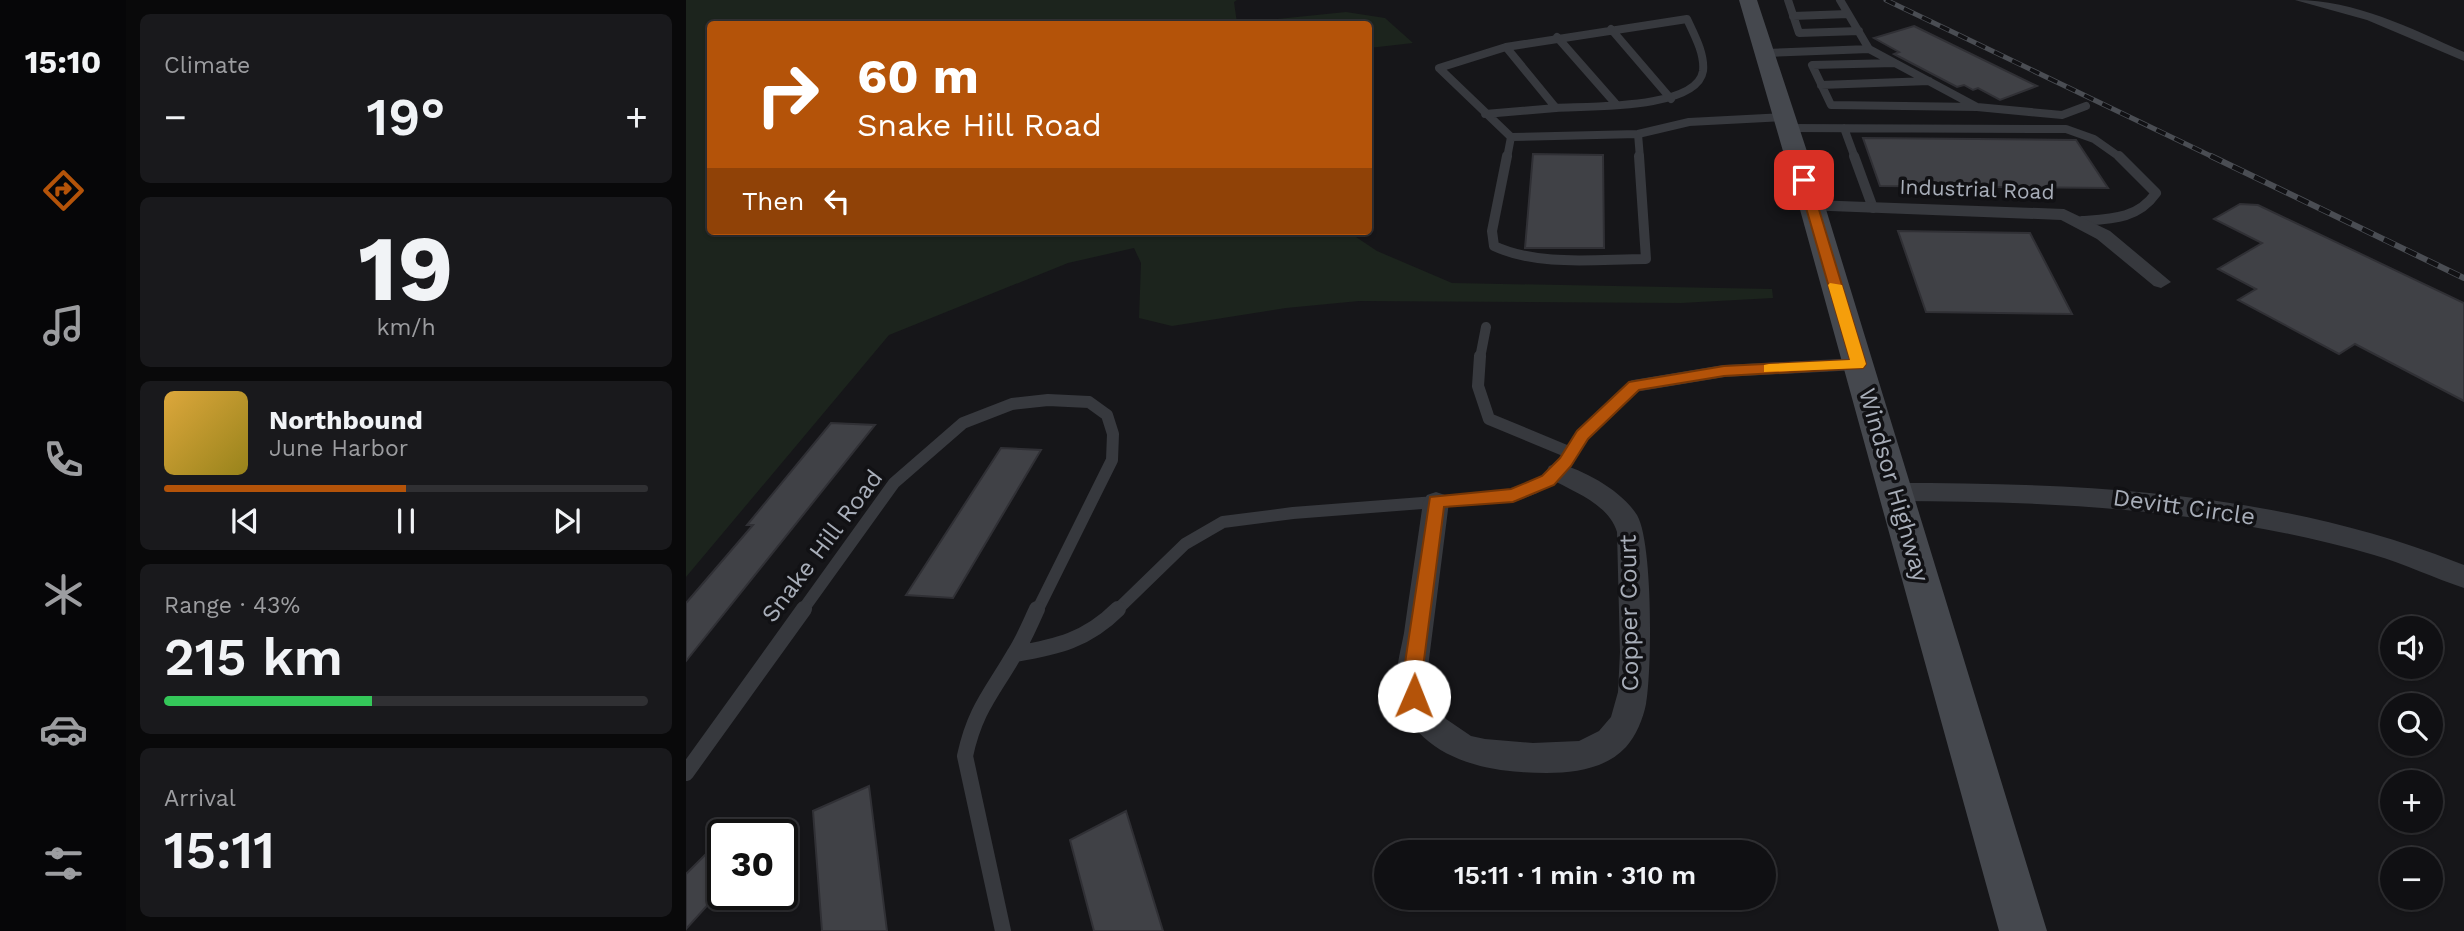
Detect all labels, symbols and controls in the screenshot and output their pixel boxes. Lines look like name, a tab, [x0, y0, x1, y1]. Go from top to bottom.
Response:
text: 15:10	[25, 43, 101, 81]
text: 60 m	[857, 47, 979, 105]
icon: right	[742, 49, 833, 140]
text: Climate	[164, 52, 250, 79]
text: 19°	[367, 87, 445, 148]
text: −	[164, 95, 187, 139]
text: +	[625, 95, 648, 139]
text: Snake Hill Road	[857, 106, 1102, 144]
pin	[1774, 150, 1834, 210]
icon: arrive	[1785, 161, 1823, 199]
icon: directions	[39, 166, 88, 215]
street label: Industrial Road	[1899, 174, 2055, 204]
icon: left	[818, 182, 856, 220]
text: Then	[742, 186, 804, 216]
text: 19	[358, 215, 454, 322]
icon: music	[39, 301, 88, 350]
text: km/h	[376, 314, 436, 341]
street label: Windsor Highway	[1853, 385, 1935, 586]
text: Northbound	[269, 405, 423, 435]
icon: phone	[39, 435, 88, 484]
text: June Harbor	[269, 435, 408, 462]
street label: Snake Hill Road	[756, 464, 888, 628]
street label: Devitt Circle	[2111, 483, 2257, 531]
icon: previous	[226, 502, 264, 540]
icon: pause	[387, 502, 425, 540]
icon: next	[548, 502, 586, 540]
street label: Copper Court	[1614, 534, 1644, 692]
icon: climate	[39, 570, 88, 619]
text: Range · 43%	[164, 592, 300, 619]
map controls	[2380, 616, 2443, 910]
button: sound	[2380, 616, 2443, 679]
text: 215 km	[164, 627, 343, 688]
position arrow	[1377, 659, 1451, 733]
button: search	[2380, 693, 2443, 756]
icon: car	[39, 705, 88, 754]
button: +	[2380, 770, 2443, 833]
text: Arrival	[164, 785, 236, 812]
speed limit sign: 30	[707, 819, 798, 910]
text: 15:11	[164, 820, 275, 881]
icon: filters	[39, 839, 88, 888]
button: −	[2380, 847, 2443, 910]
text: 15:11 · 1 min · 310 m	[1454, 860, 1696, 890]

